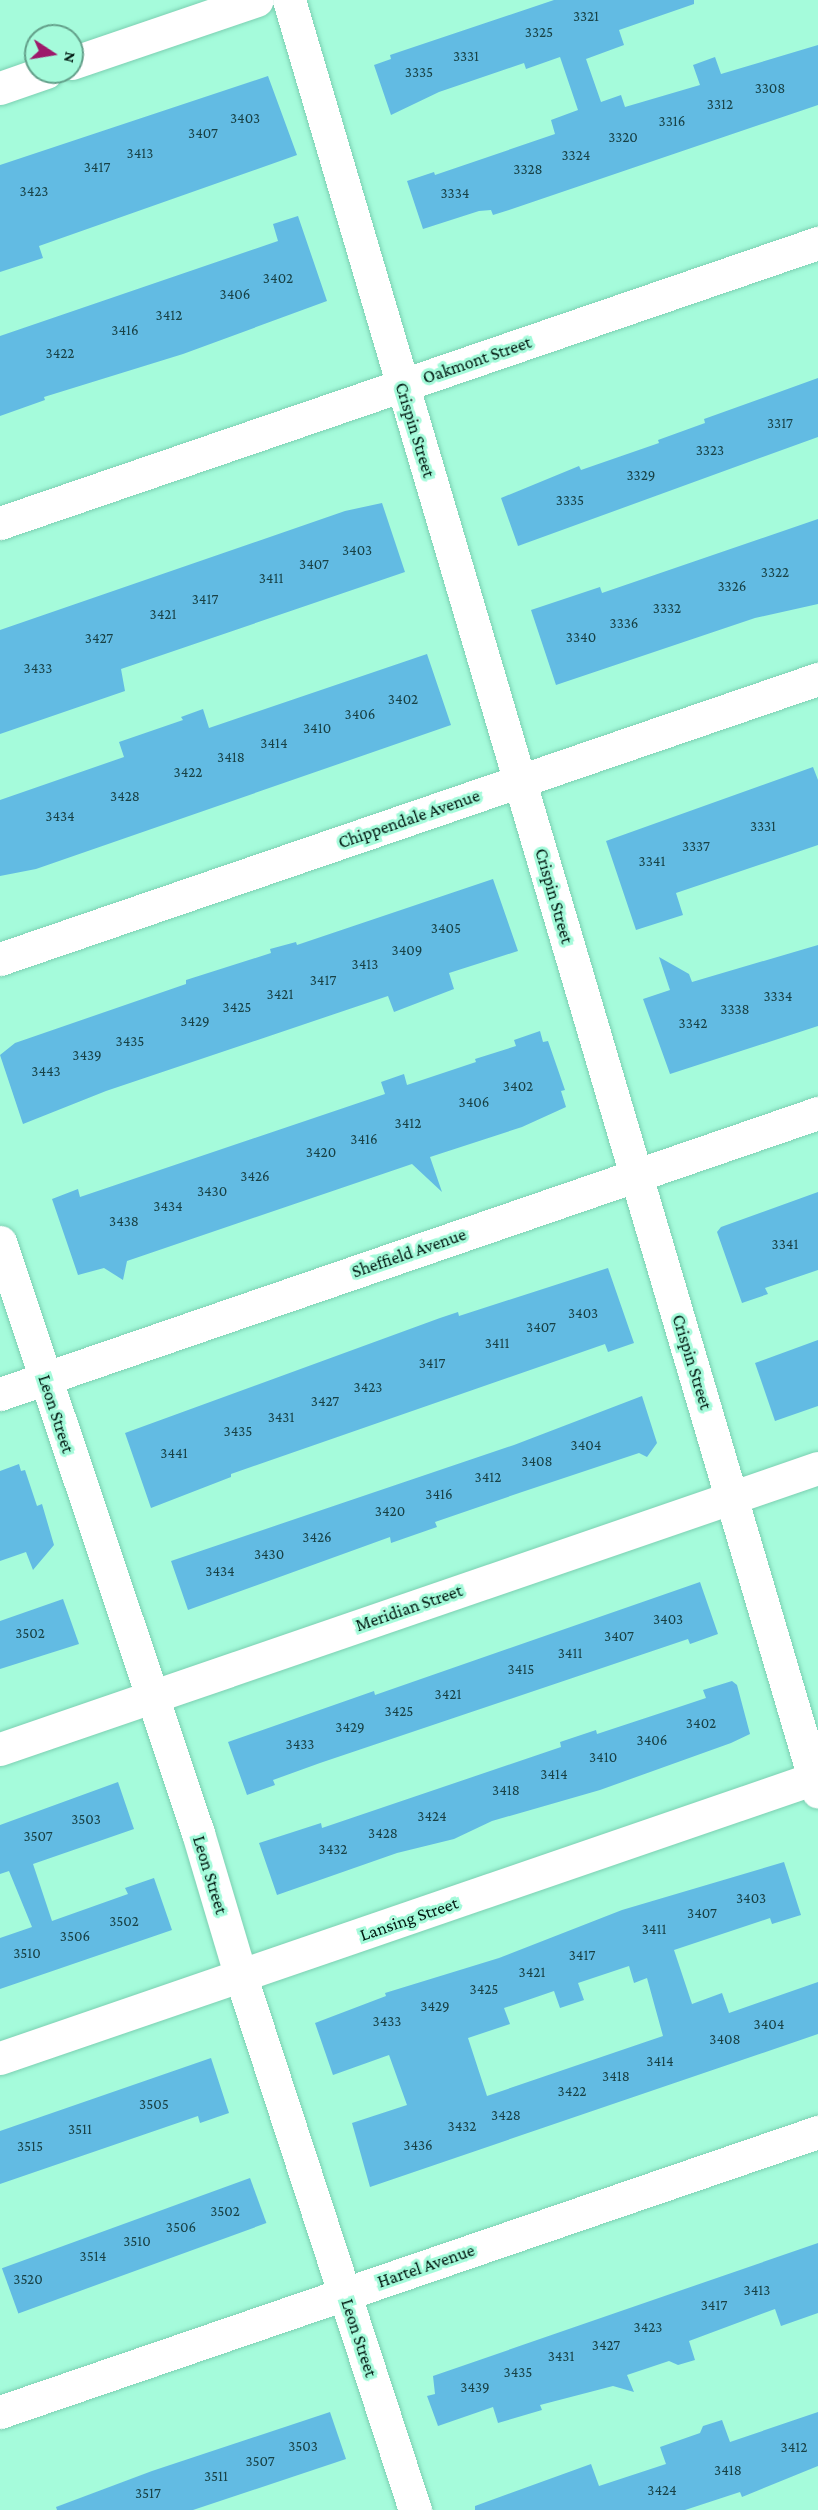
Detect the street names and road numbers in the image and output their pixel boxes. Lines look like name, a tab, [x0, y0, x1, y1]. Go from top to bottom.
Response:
street label: Oakmont Street	[420, 331, 534, 389]
street label: Crispin Street	[390, 380, 440, 480]
street label: Chippendale Avenue	[335, 785, 483, 853]
street label: Crispin Street	[530, 846, 578, 946]
street label: Sheffield Avenue	[349, 1223, 469, 1283]
street label: Crispin Street	[667, 1312, 717, 1412]
street label: Leon Street	[33, 1372, 79, 1456]
street label: Meridian Street	[353, 1580, 465, 1636]
street label: Leon Street	[188, 1833, 232, 1917]
street label: Lansing Street	[357, 1892, 461, 1946]
street label: Hartel Avenue	[375, 2239, 477, 2293]
street label: Leon Street	[336, 2296, 382, 2380]

